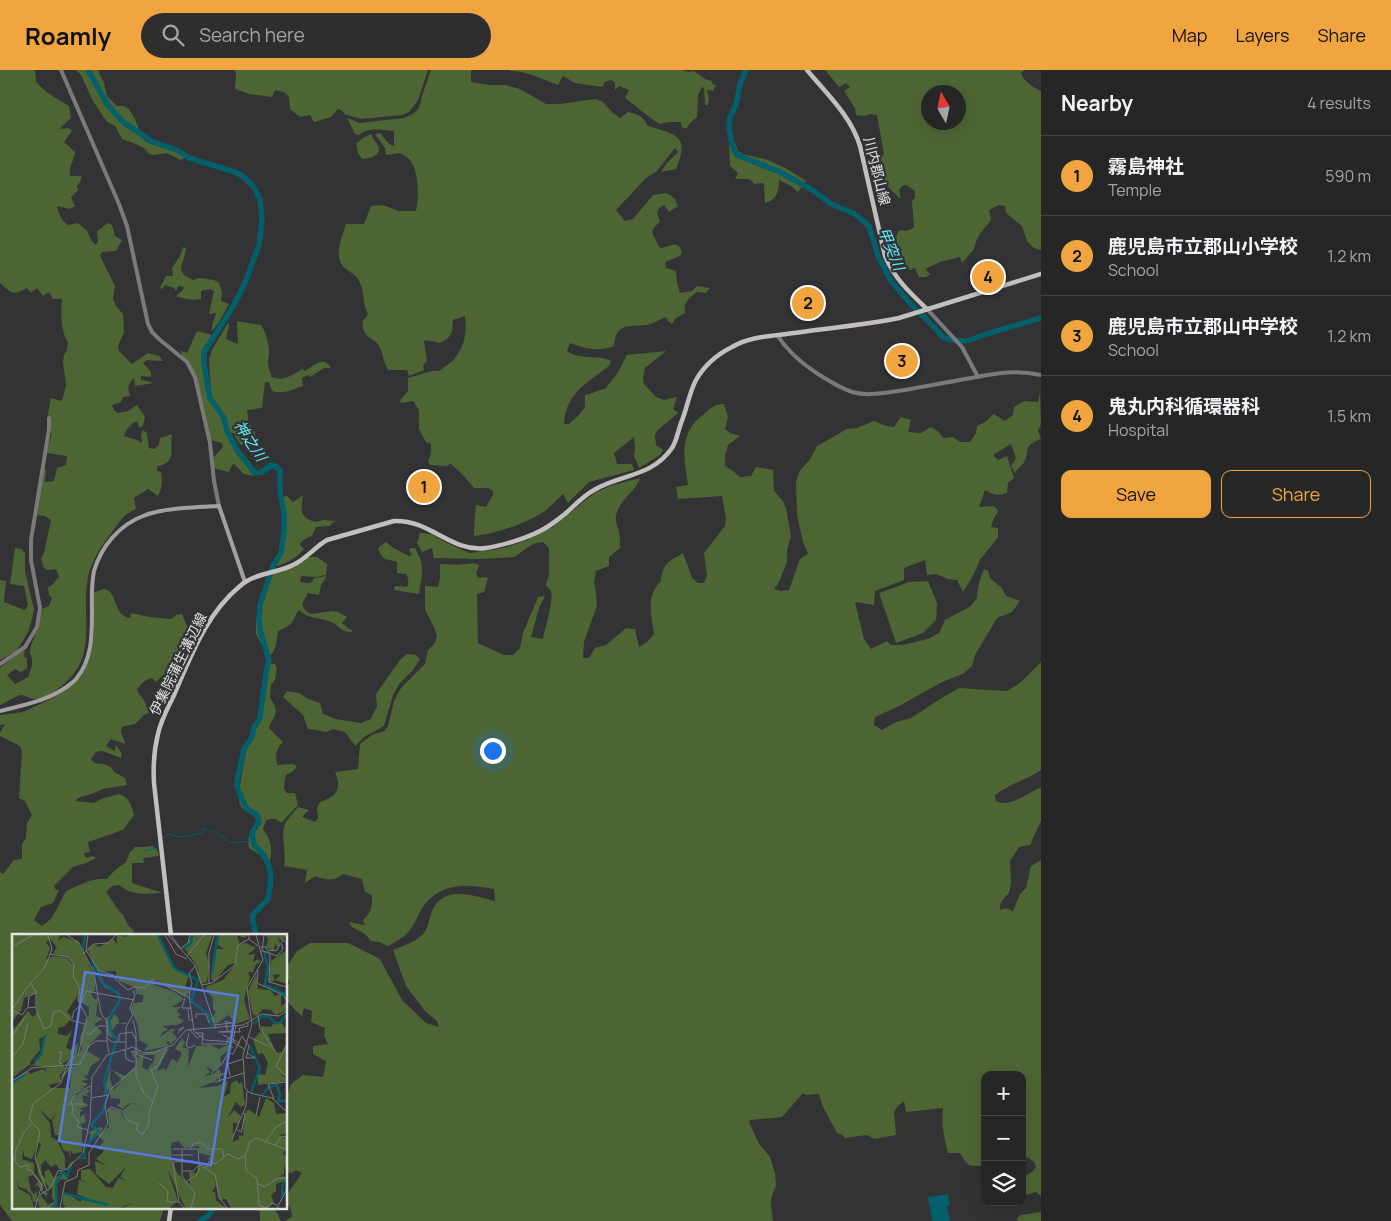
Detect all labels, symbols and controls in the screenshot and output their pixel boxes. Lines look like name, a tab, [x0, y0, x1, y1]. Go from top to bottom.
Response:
search box	[141, 13, 491, 58]
text: Roamly	[25, 19, 111, 52]
icon: search	[159, 21, 187, 49]
text: Search here	[199, 22, 305, 48]
text: Map	[1172, 23, 1207, 47]
text: Layers	[1235, 23, 1289, 47]
text: Share	[1317, 23, 1366, 47]
north arrow	[921, 85, 966, 130]
text: Nearby	[1061, 89, 1133, 117]
text: 4 results	[1307, 92, 1371, 114]
street label: 川内郡山線	[860, 135, 895, 207]
text: 霧島神社	[1108, 153, 1184, 179]
text: 1	[1073, 165, 1081, 187]
text: 590 m	[1325, 165, 1371, 187]
text: Temple	[1108, 179, 1162, 201]
water label: 甲突川	[873, 224, 910, 275]
text: 鹿児島市立郡山小学校	[1108, 233, 1298, 259]
text: 2	[1072, 245, 1082, 267]
text: 1.2 km	[1328, 245, 1371, 267]
pin: 4	[972, 258, 1004, 296]
text: School	[1108, 259, 1159, 281]
pin: 2	[792, 284, 824, 322]
text: 鹿児島市立郡山中学校	[1108, 313, 1298, 339]
text: 3	[1072, 325, 1082, 347]
text: 1.2 km	[1328, 325, 1371, 347]
text: School	[1108, 339, 1159, 361]
pin: 3	[886, 342, 918, 380]
text: 鬼丸内科循環器科	[1108, 393, 1260, 419]
text: 4	[1072, 405, 1082, 427]
text: 1.5 km	[1327, 405, 1371, 427]
water label: 神之川	[229, 416, 273, 467]
text: Hospital	[1108, 419, 1169, 441]
pin: 1	[408, 468, 440, 506]
button: Save	[1061, 470, 1211, 518]
button: Share	[1221, 470, 1371, 518]
street label: 伊集院蒲生溝辺線	[144, 609, 211, 718]
your location	[480, 738, 506, 764]
inset map	[12, 934, 288, 1208]
map controls	[981, 1071, 1026, 1206]
button: +	[981, 1071, 1026, 1116]
button: −	[981, 1116, 1026, 1161]
button: layers	[981, 1161, 1026, 1206]

